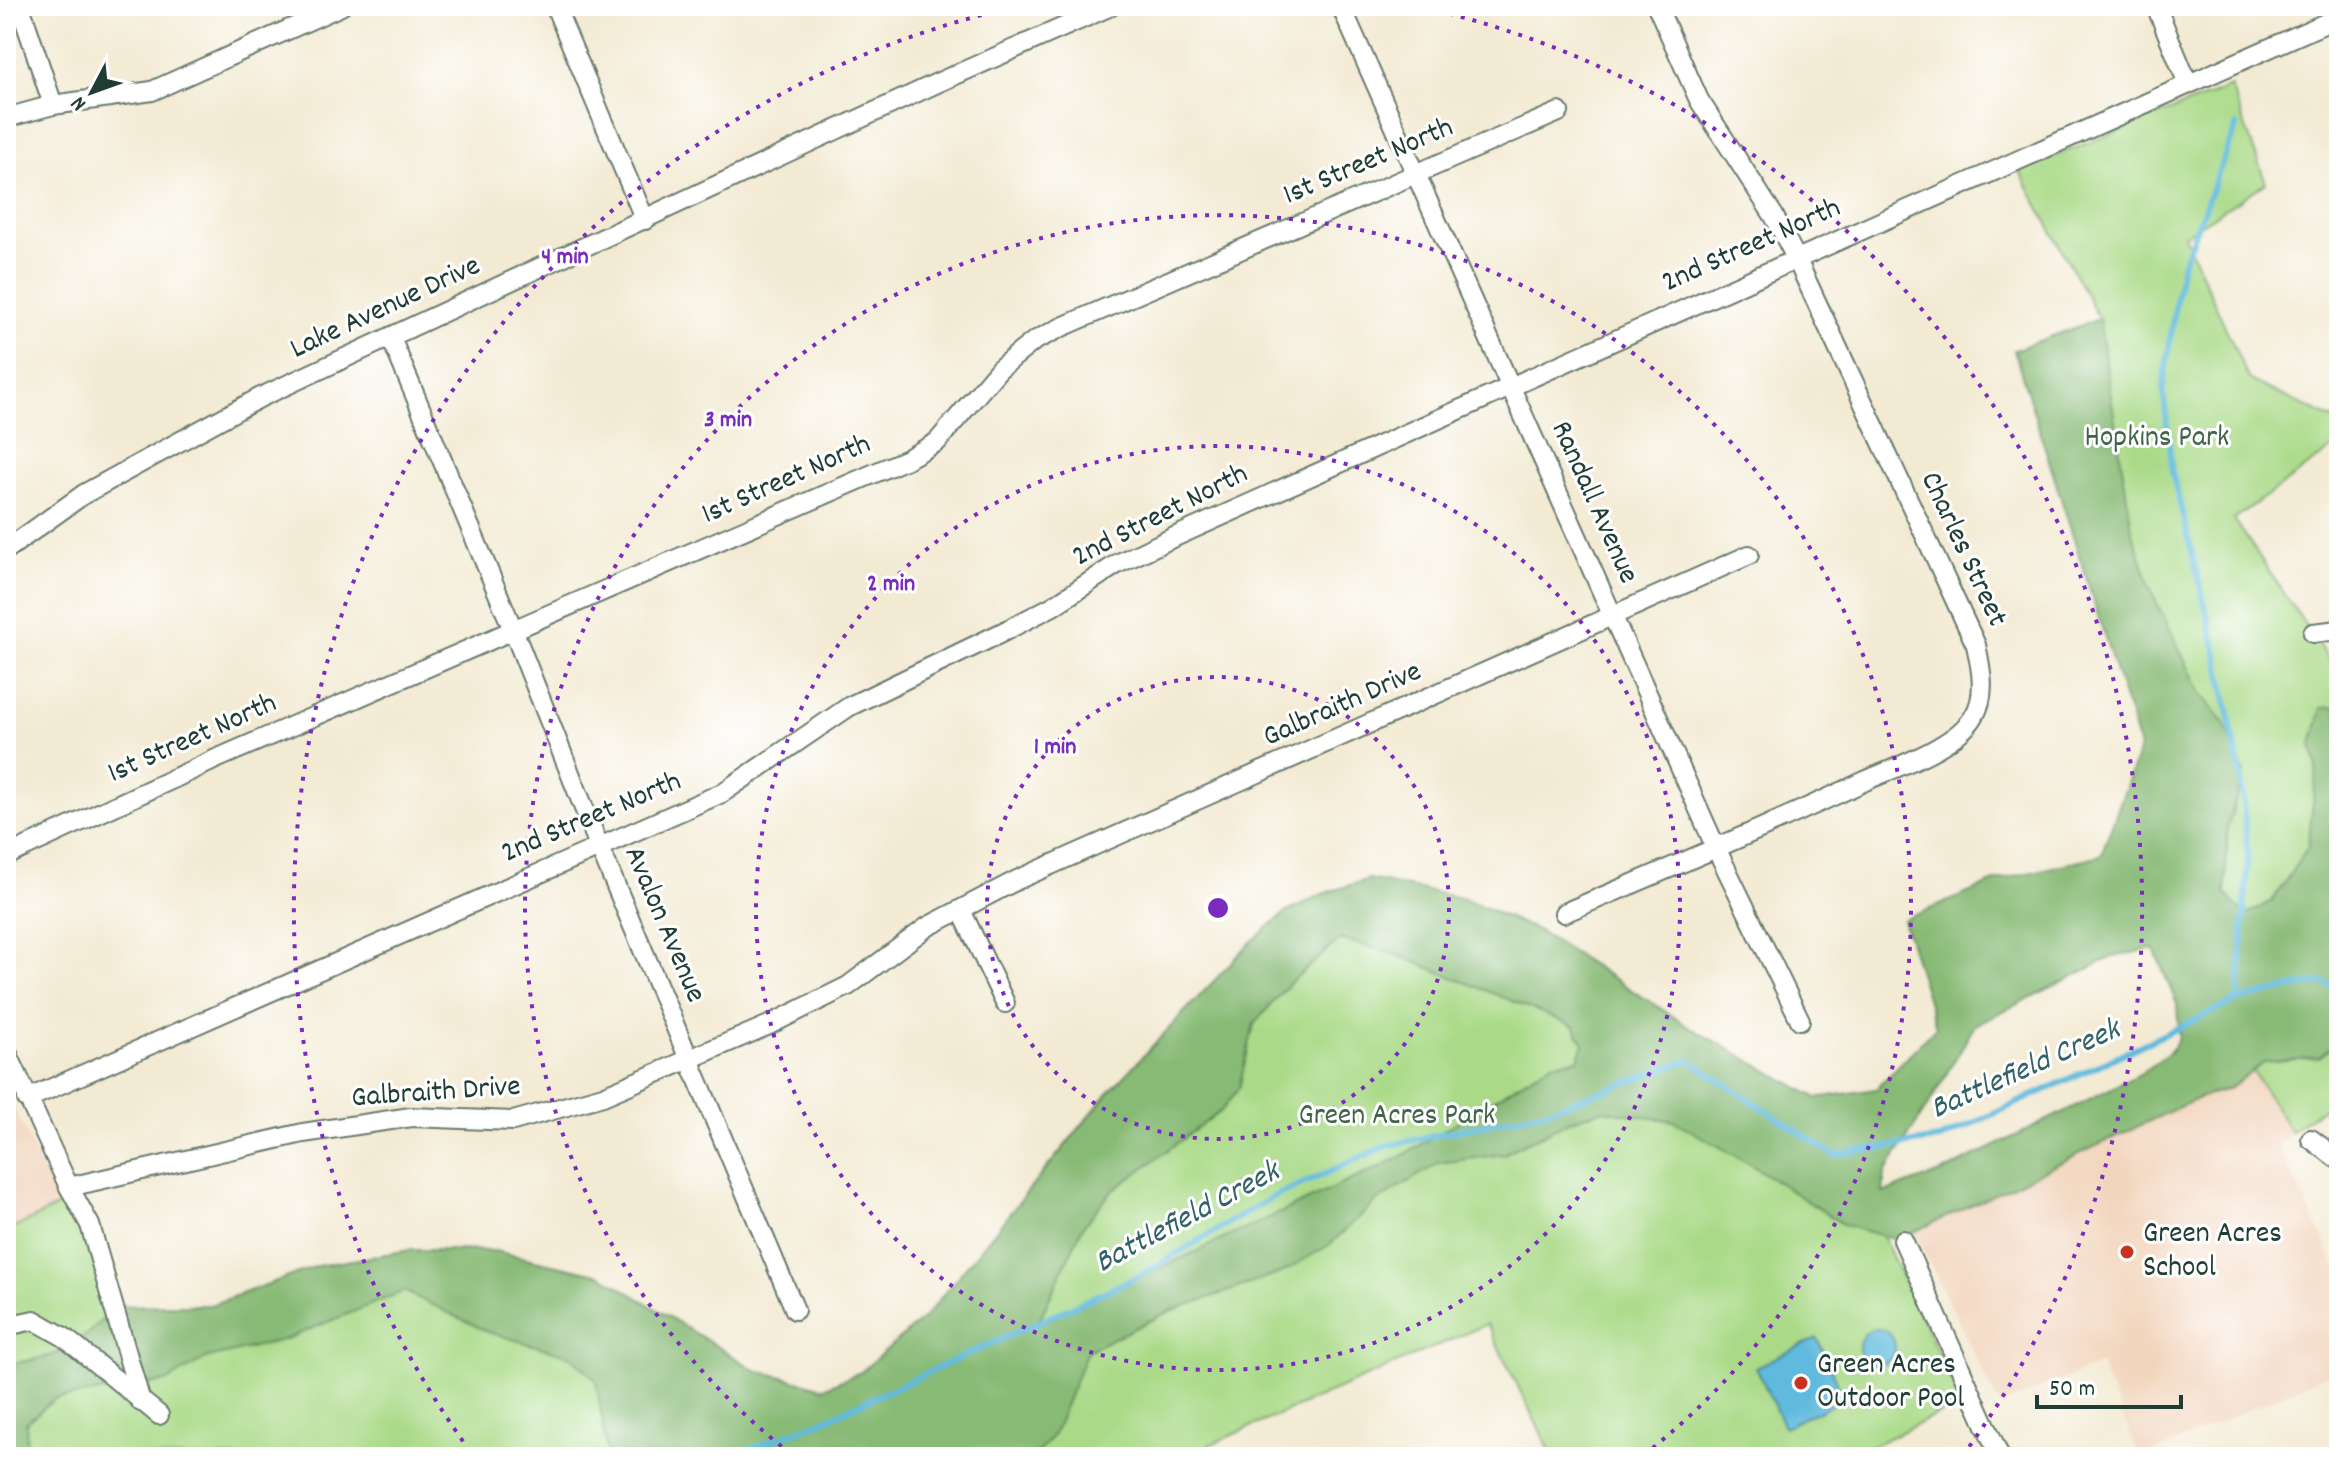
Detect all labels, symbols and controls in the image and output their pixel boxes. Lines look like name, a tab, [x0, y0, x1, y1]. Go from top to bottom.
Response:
north arrow	[52, 52, 132, 132]
text: N	[64, 88, 95, 117]
street label: 1st Street North	[1277, 108, 1461, 218]
street label: 2nd Street North	[1656, 188, 1848, 306]
text: 4 min	[541, 241, 589, 275]
street label: Lake Avenue Drive	[284, 246, 488, 372]
text: 3 min	[704, 404, 752, 438]
street label: Randall Avenue	[1538, 415, 1648, 591]
park label: Hopkins Park	[2085, 418, 2229, 461]
street label: 1st Street North	[696, 425, 878, 537]
street label: 2nd Street North	[1066, 454, 1256, 580]
street label: Charles Street	[1907, 465, 2017, 635]
text: 2 min	[867, 568, 915, 602]
street label: Galbraith Drive	[1257, 652, 1429, 760]
street label: 1st Street North	[102, 684, 284, 796]
text: 1 min	[1034, 731, 1076, 765]
street label: 2nd Street North	[495, 762, 689, 876]
street label: Avalon Avenue	[611, 840, 715, 1010]
centre of rings	[1204, 894, 1232, 922]
water label: Battlefield Creek	[1924, 1007, 2131, 1133]
street label: Galbraith Drive	[350, 1067, 522, 1121]
park label: Green Acres Park	[1299, 1096, 1495, 1139]
water label: Battlefield Creek	[1087, 1150, 1291, 1287]
place label: Green Acres School	[2143, 1214, 2282, 1291]
marker: Green Acres School	[2118, 1243, 2136, 1261]
place label: Green Acres Outdoor Pool	[1817, 1345, 1964, 1422]
scale bar	[2037, 1359, 2181, 1409]
text: 50 m	[2049, 1373, 2095, 1407]
marker: Green Acres Outdoor Pool	[1792, 1374, 1810, 1392]

